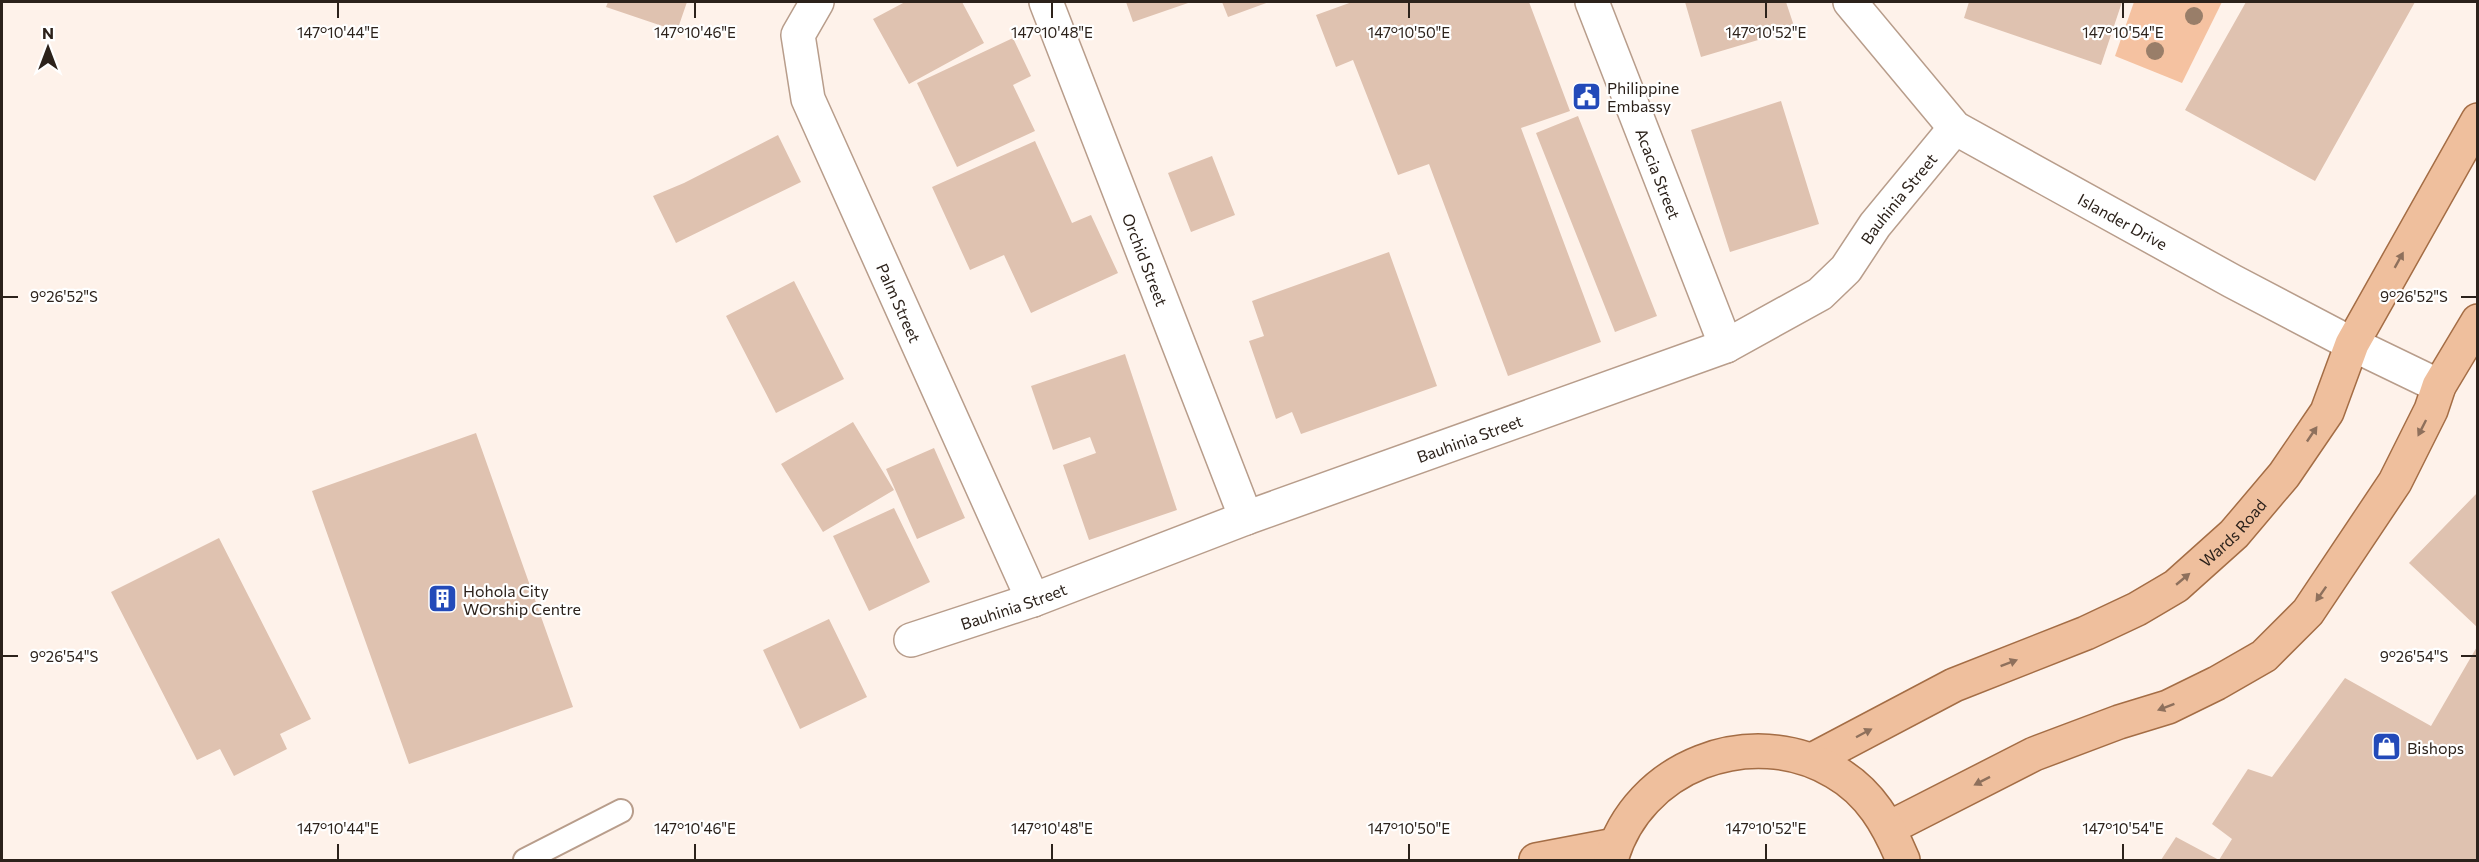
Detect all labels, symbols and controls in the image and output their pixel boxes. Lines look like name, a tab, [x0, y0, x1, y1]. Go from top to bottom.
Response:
north arrow	[18, 18, 78, 78]
text: N	[42, 23, 54, 42]
text: 147°10'44"E	[297, 23, 379, 41]
text: 147°10'46"E	[654, 23, 736, 41]
text: 147°10'48"E	[1011, 23, 1093, 41]
text: 147°10'50"E	[1368, 23, 1450, 41]
text: 147°10'52"E	[1726, 23, 1807, 41]
text: 147°10'54"E	[2082, 23, 2164, 41]
place label: Philippine Embassy	[1607, 78, 1679, 115]
public building icon: Philippine Embassy	[1570, 80, 1602, 112]
street label: Acacia Street	[1633, 125, 1685, 222]
street label: Bauhinia Street	[1856, 149, 1940, 247]
street label: Islander Drive	[2075, 189, 2171, 253]
street label: Orchid Street	[1119, 210, 1172, 309]
one-way arrow	[2394, 251, 2404, 268]
street label: Palm Street	[873, 260, 926, 346]
text: 9°26'52"S	[30, 287, 98, 305]
text: 9°26'52"S	[2380, 287, 2448, 305]
street label: Bauhinia Street	[1414, 410, 1525, 466]
one-way arrow	[2418, 419, 2428, 437]
one-way arrow	[2306, 426, 2318, 442]
street label: Wards Road	[2195, 495, 2269, 570]
one-way arrow	[2175, 573, 2190, 586]
street label: Bauhinia Street	[958, 578, 1070, 633]
place label: Hohola City WOrship Centre	[463, 581, 581, 618]
building icon: Hohola City WOrship Centre	[426, 583, 458, 615]
one-way arrow	[2316, 586, 2327, 602]
text: 9°26'54"S	[30, 647, 98, 665]
text: 9°26'54"S	[2380, 647, 2448, 665]
one-way arrow	[2000, 658, 2018, 668]
one-way arrow	[2156, 702, 2174, 712]
one-way arrow	[1855, 728, 1872, 738]
shop icon: Bishops	[2370, 731, 2402, 763]
place label: Bishops	[2407, 738, 2464, 757]
one-way arrow	[1973, 775, 1991, 785]
text: 147°10'44"E	[297, 819, 379, 837]
text: 147°10'46"E	[654, 819, 736, 837]
text: 147°10'48"E	[1011, 819, 1093, 837]
text: 147°10'50"E	[1368, 819, 1450, 837]
text: 147°10'52"E	[1726, 819, 1807, 837]
text: 147°10'54"E	[2082, 819, 2164, 837]

